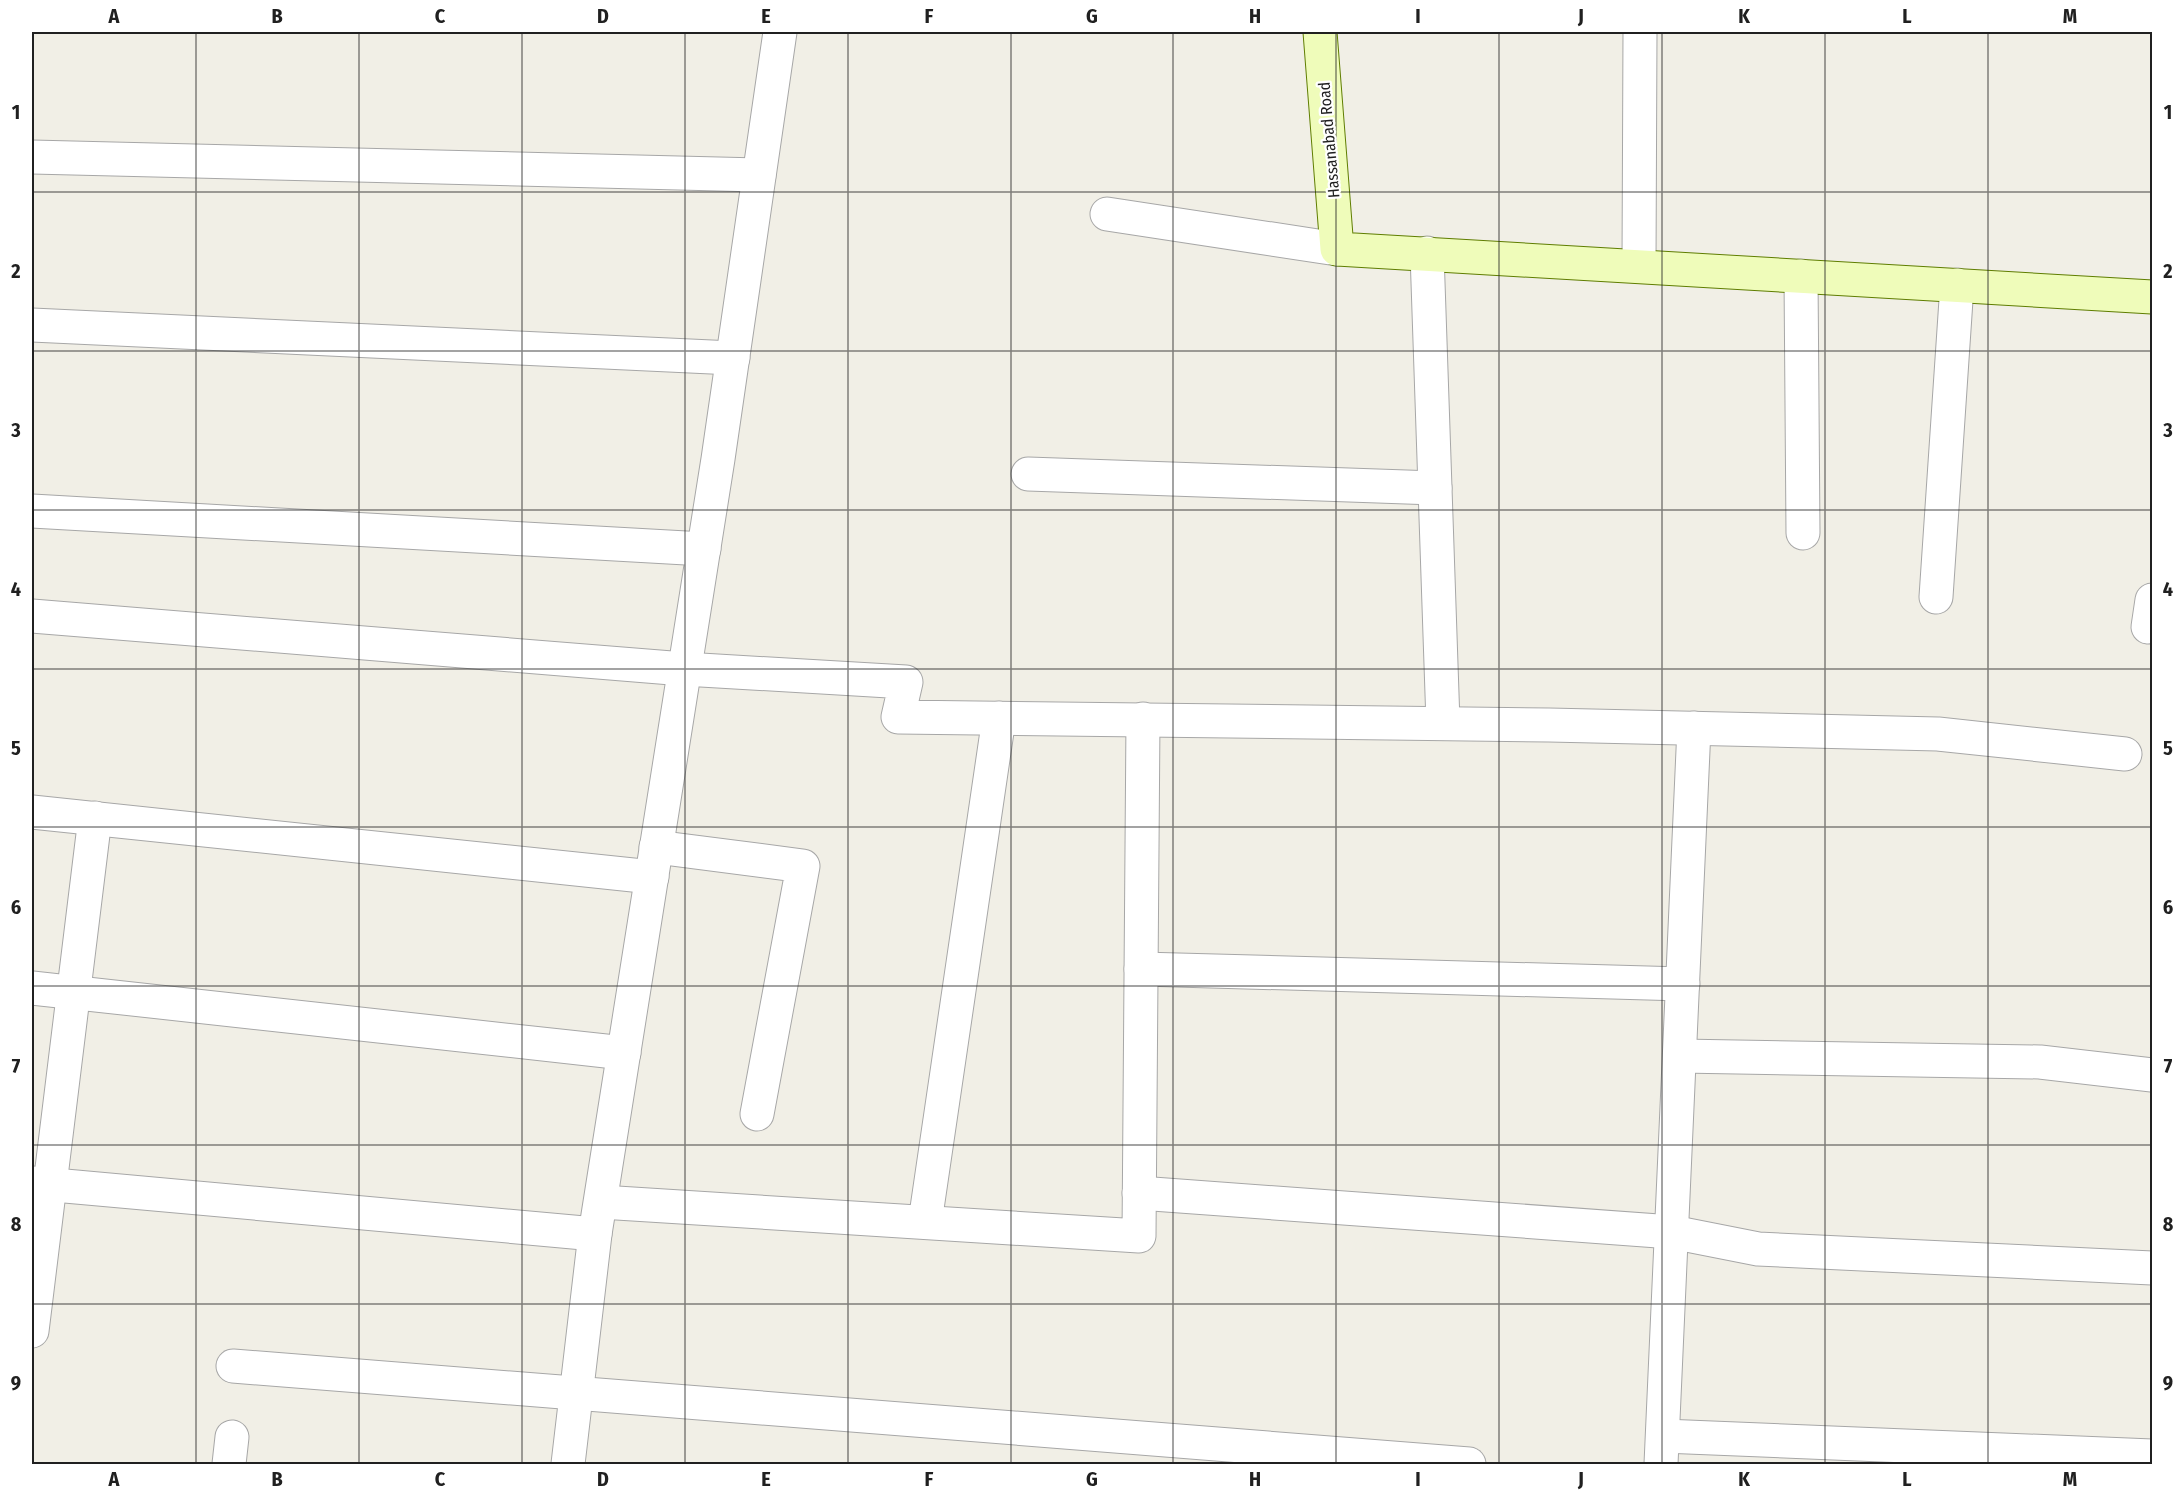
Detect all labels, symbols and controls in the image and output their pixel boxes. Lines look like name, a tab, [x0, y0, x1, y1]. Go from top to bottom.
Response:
text: A	[108, 4, 121, 28]
text: B	[271, 4, 283, 28]
text: C	[435, 4, 446, 28]
text: D	[597, 4, 609, 28]
text: E	[761, 4, 771, 28]
text: F	[925, 4, 934, 28]
text: G	[1086, 4, 1098, 28]
text: H	[1249, 4, 1261, 28]
text: I	[1415, 4, 1421, 28]
text: J	[1577, 4, 1584, 28]
text: K	[1738, 4, 1750, 28]
text: L	[1902, 4, 1912, 28]
text: M	[2063, 4, 2077, 28]
street label: Hassanabad Road	[1314, 81, 1344, 199]
text: 1	[12, 100, 20, 124]
text: 1	[2164, 100, 2172, 124]
text: 2	[10, 259, 21, 283]
text: 2	[2162, 259, 2173, 283]
text: 3	[10, 418, 21, 442]
text: 3	[2162, 418, 2173, 442]
text: 4	[11, 577, 21, 601]
text: 4	[2163, 577, 2173, 601]
text: 5	[11, 736, 21, 760]
text: 5	[2163, 736, 2173, 760]
text: 6	[11, 895, 21, 919]
text: 6	[2163, 895, 2173, 919]
text: 7	[12, 1054, 21, 1078]
text: 7	[2164, 1054, 2173, 1078]
text: 8	[11, 1212, 22, 1236]
text: 8	[2163, 1212, 2174, 1236]
text: 9	[11, 1371, 21, 1395]
text: 9	[2163, 1371, 2173, 1395]
text: A	[108, 1467, 121, 1491]
text: B	[271, 1467, 283, 1491]
text: C	[435, 1467, 446, 1491]
text: D	[597, 1467, 609, 1491]
text: E	[761, 1467, 771, 1491]
text: F	[925, 1467, 934, 1491]
text: G	[1086, 1467, 1098, 1491]
text: H	[1249, 1467, 1261, 1491]
text: I	[1415, 1467, 1421, 1491]
text: J	[1577, 1467, 1584, 1491]
text: K	[1738, 1467, 1750, 1491]
text: L	[1902, 1467, 1912, 1491]
text: M	[2063, 1467, 2077, 1491]

